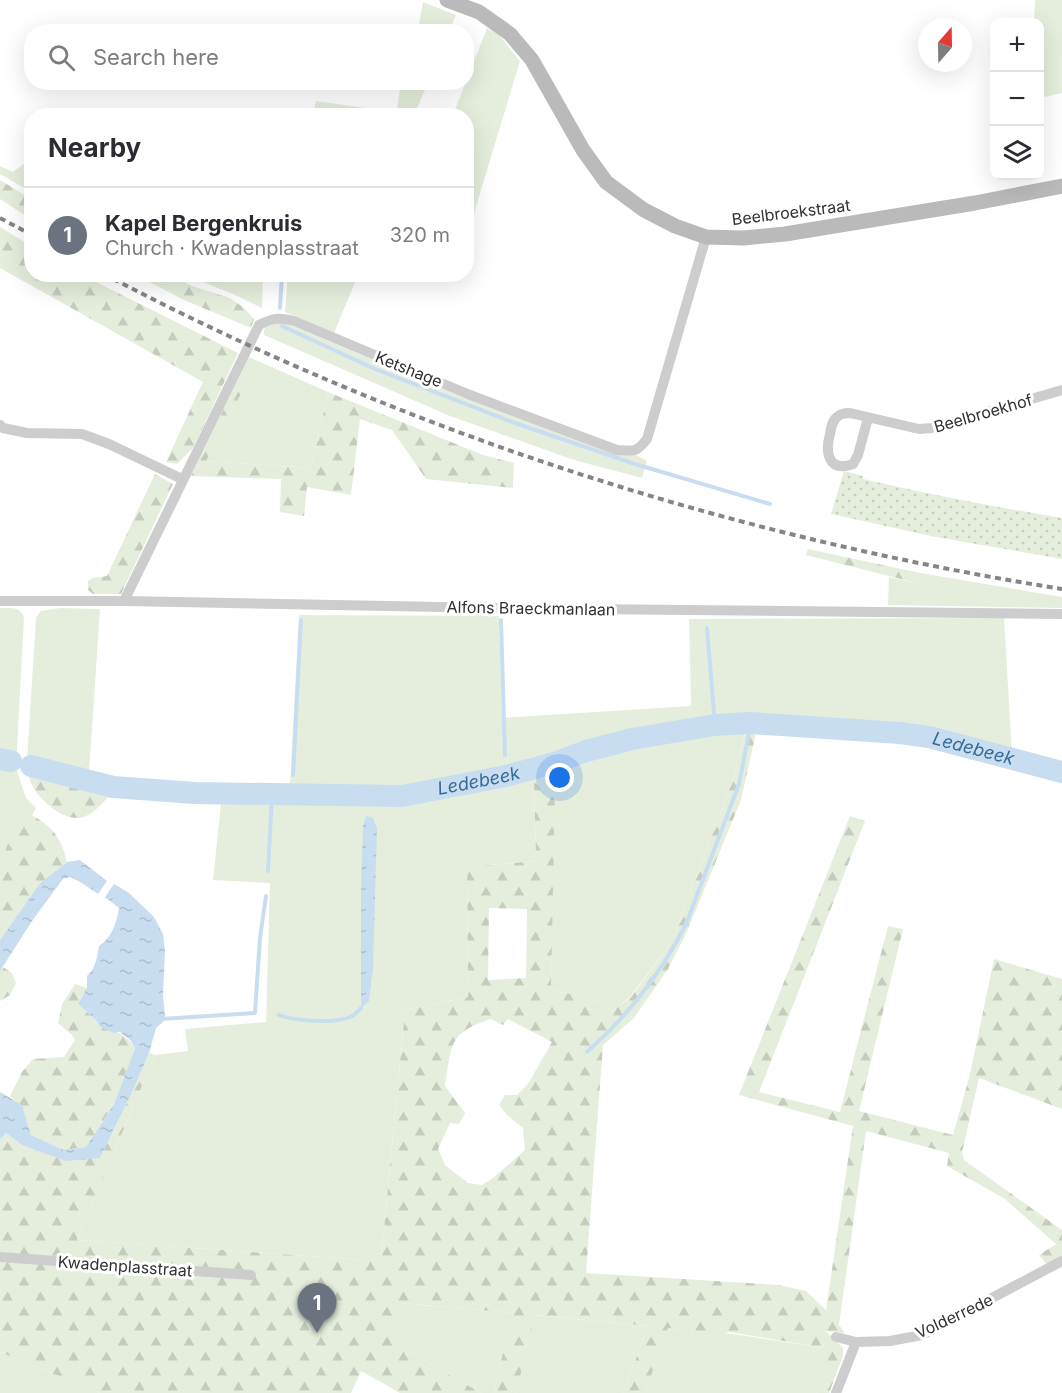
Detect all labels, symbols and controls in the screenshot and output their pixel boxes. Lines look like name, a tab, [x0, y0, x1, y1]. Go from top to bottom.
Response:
north arrow	[918, 18, 972, 72]
map controls	[990, 18, 1044, 180]
button: +	[990, 18, 1044, 72]
search box	[24, 24, 474, 90]
icon: search	[45, 41, 78, 74]
text: Search here	[93, 44, 219, 70]
button: −	[990, 72, 1044, 126]
button: layers	[990, 126, 1044, 180]
text: Nearby	[48, 132, 141, 163]
street label: Beelbroekstraat	[731, 195, 851, 229]
text: Kapel Bergenkruis	[105, 210, 302, 236]
text: 1	[63, 223, 72, 247]
text: 320 m	[390, 223, 450, 247]
text: Church · Kwadenplasstraat	[105, 236, 359, 260]
street label: Ketshage	[373, 347, 445, 391]
street label: Beelbroekhof	[932, 389, 1034, 437]
street label: Alfons Braeckmanlaan	[446, 597, 616, 619]
water label: Ledebeek	[930, 727, 1018, 769]
water label: Ledebeek	[436, 761, 523, 799]
your location	[545, 763, 574, 792]
street label: Kwadenplasstraat	[57, 1251, 193, 1281]
pin: 1	[298, 1284, 336, 1333]
street label: Volderrede	[912, 1289, 996, 1343]

